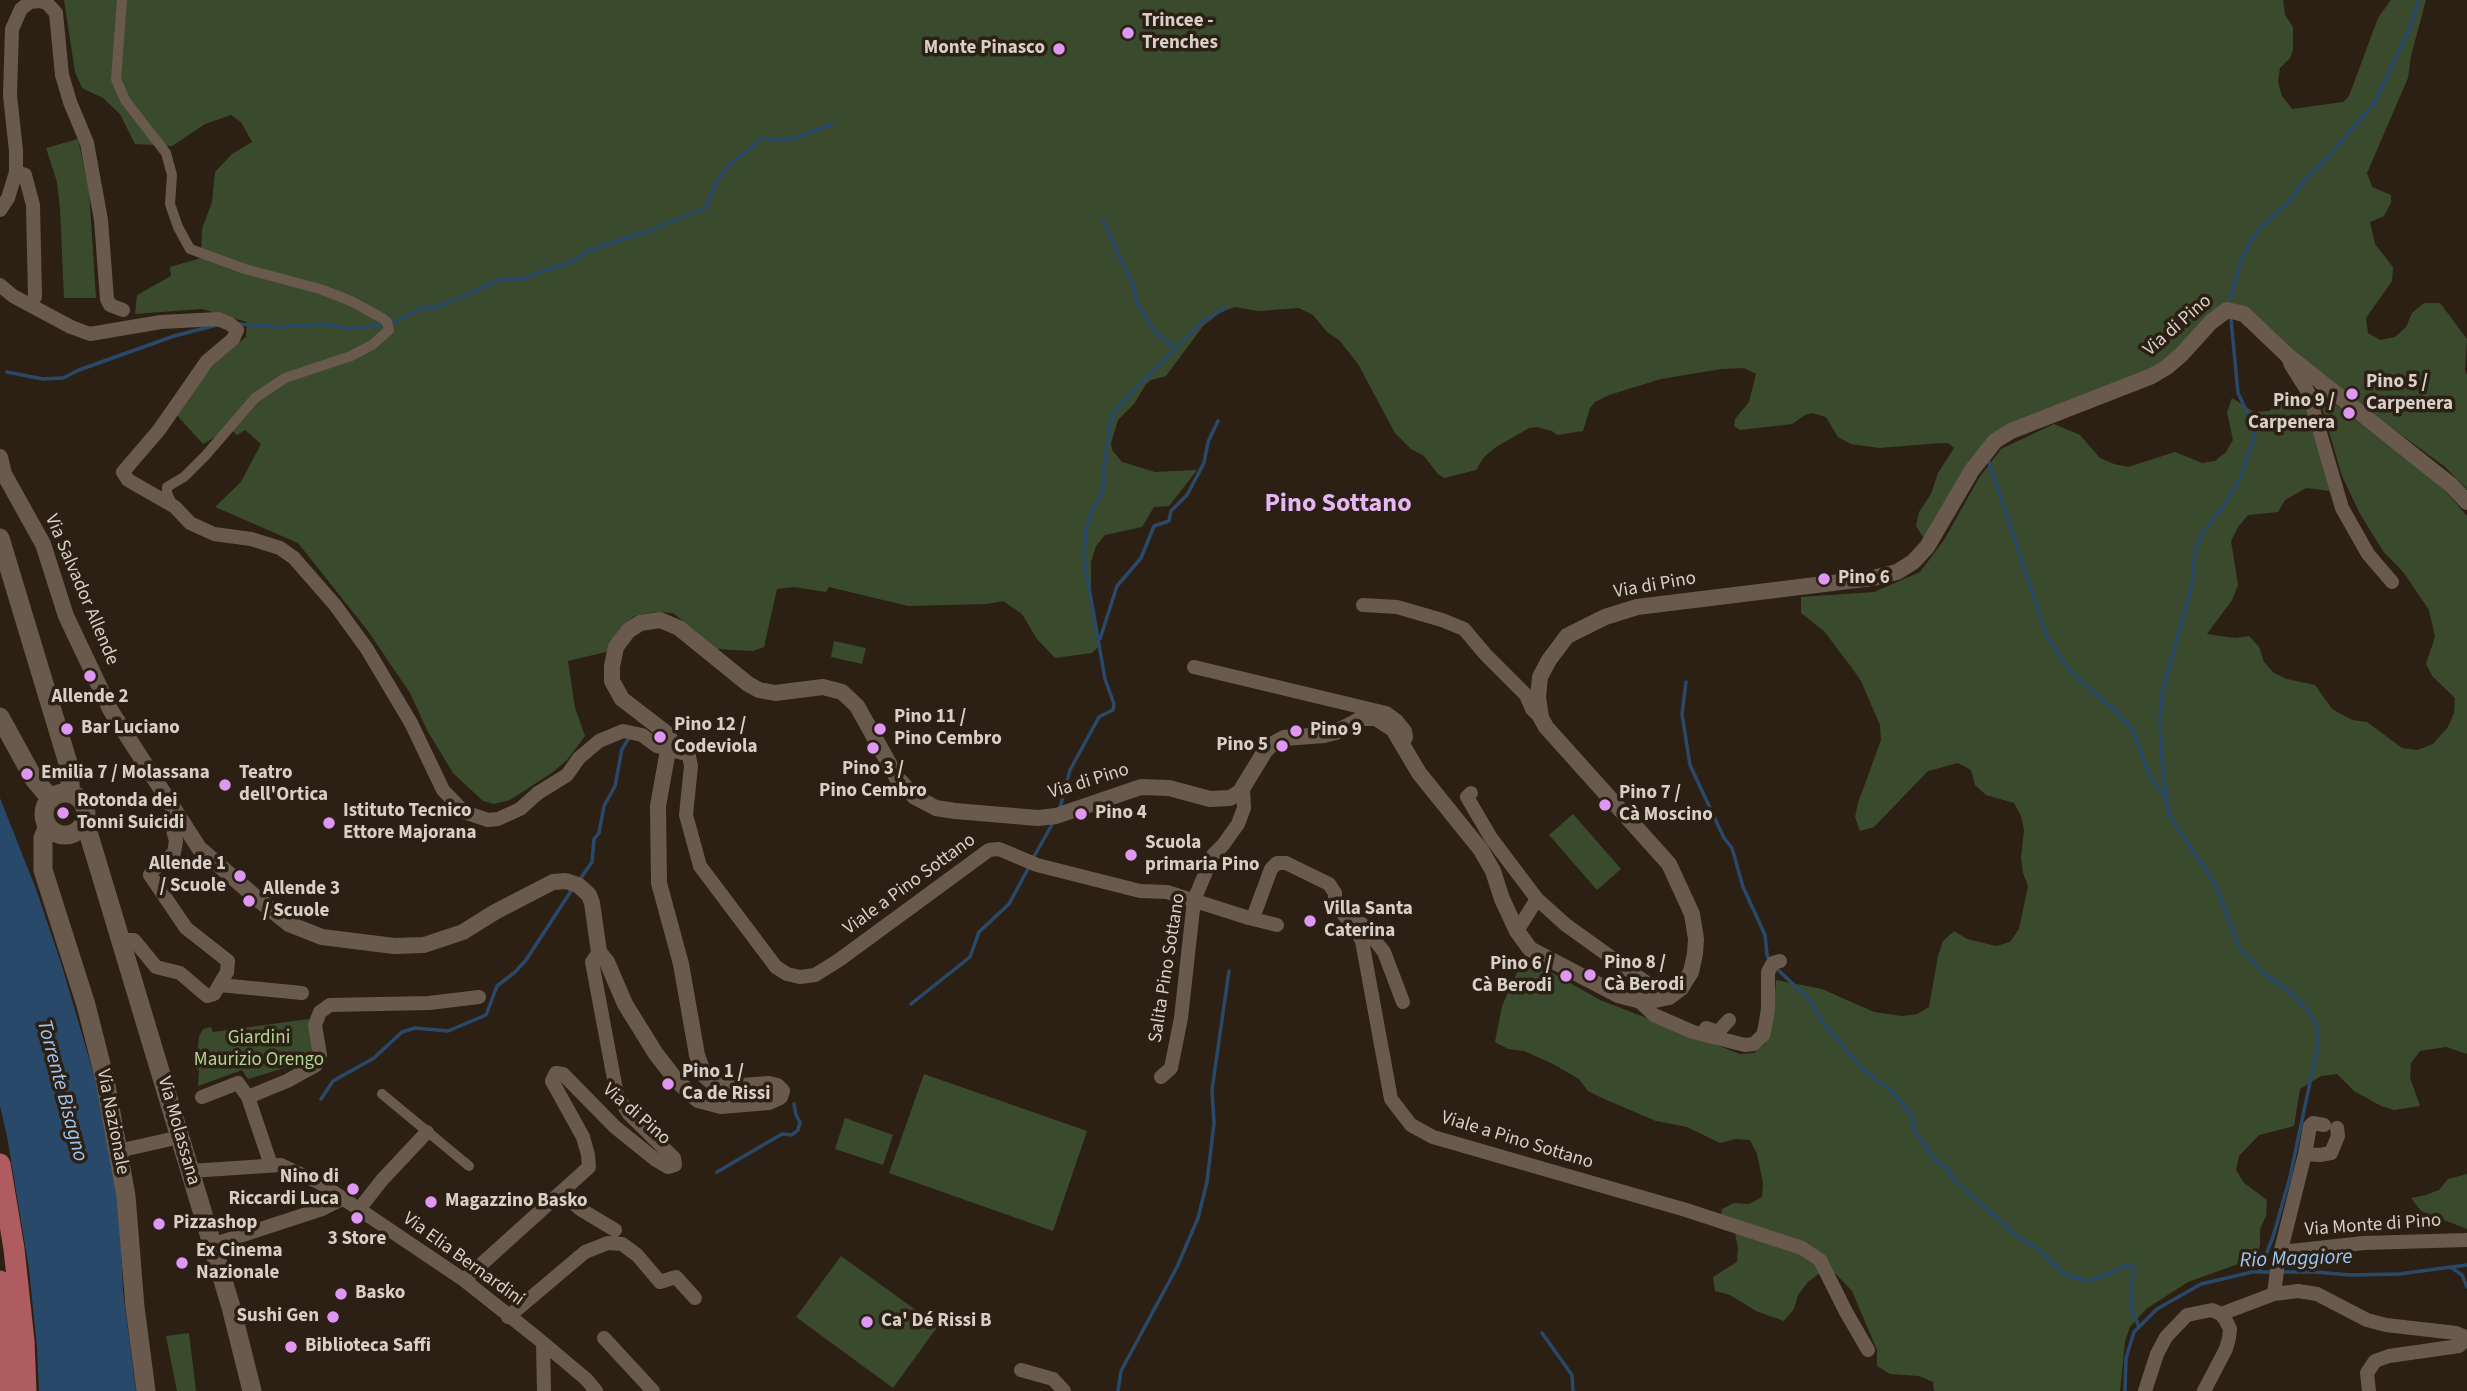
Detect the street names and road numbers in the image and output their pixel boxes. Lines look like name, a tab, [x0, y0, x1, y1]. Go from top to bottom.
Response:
street label: Via di Pino	[2139, 290, 2217, 362]
street label: Via Salvador Allende	[39, 511, 123, 669]
street label: Via di Pino	[1612, 568, 1698, 604]
street label: Via di Pino	[1046, 759, 1132, 805]
street label: Viale a Pino Sottano	[839, 829, 981, 941]
street label: Salita Pino Sottano	[1145, 892, 1191, 1044]
street label: Via Nazionale	[91, 1067, 133, 1177]
street label: Via Molassana	[152, 1074, 204, 1188]
street label: Via di Pino	[597, 1079, 675, 1151]
street label: Viale a Pino Sottano	[1438, 1107, 1596, 1175]
street label: Via Elia Bernardini	[398, 1208, 528, 1312]
street label: Via Monte di Pino	[2304, 1210, 2442, 1242]

